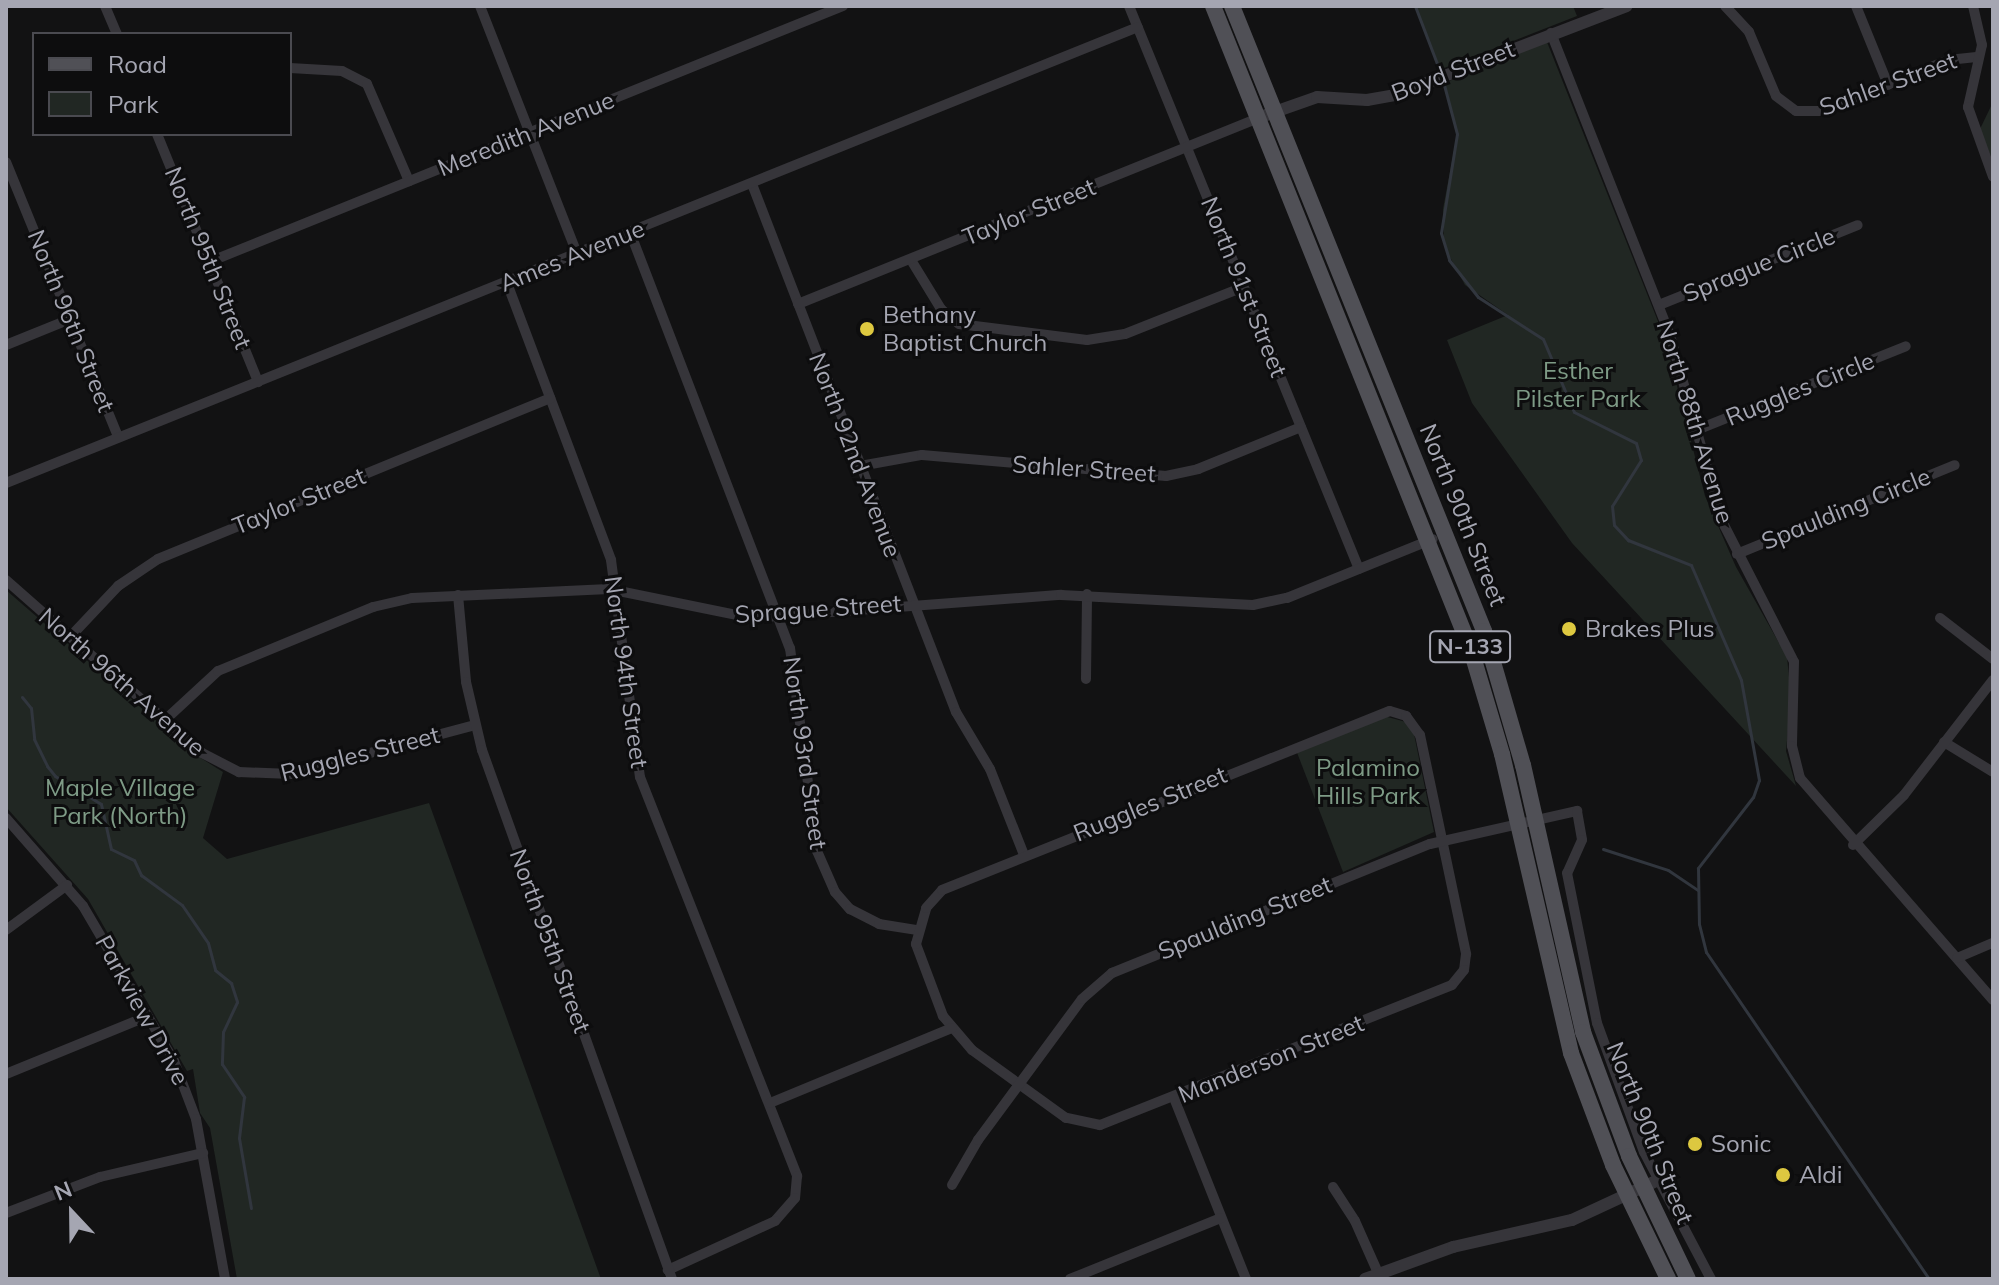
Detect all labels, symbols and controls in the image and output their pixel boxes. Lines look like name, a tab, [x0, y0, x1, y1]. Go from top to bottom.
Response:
legend	[32, 32, 292, 136]
street label: Boyd Street	[1387, 34, 1519, 108]
street label: Sahler Street	[1816, 46, 1960, 122]
text: Road	[108, 49, 167, 79]
street label: Meredith Avenue	[434, 85, 618, 183]
text: Park	[108, 89, 159, 119]
street label: North 95th Street	[158, 163, 258, 353]
street label: Taylor Street	[958, 172, 1100, 252]
street label: North 91st Street	[1195, 193, 1293, 381]
street label: Ames Avenue	[495, 214, 649, 298]
street label: Sprague Circle	[1679, 221, 1839, 309]
street label: North 96th Street	[21, 226, 121, 416]
place label: Bethany Baptist Church	[883, 301, 1047, 357]
street label: North 88th Avenue	[1650, 317, 1740, 527]
marker: Bethany Baptist Church	[858, 320, 876, 338]
street label: Ruggles Circle	[1722, 346, 1878, 432]
street label: North 92nd Avenue	[803, 349, 907, 561]
park label: Esther Pilster Park	[1515, 357, 1641, 413]
street label: North 90th Street	[1413, 420, 1513, 610]
street label: Sahler Street	[1011, 450, 1157, 488]
street label: Taylor Street	[228, 461, 370, 541]
street label: Spaulding Circle	[1757, 462, 1935, 556]
street label: North 94th Street	[598, 574, 654, 770]
street label: Sprague Street	[734, 589, 902, 629]
street label: North 96th Avenue	[33, 602, 211, 762]
place label: Brakes Plus	[1585, 615, 1715, 643]
marker: Brakes Plus	[1560, 620, 1578, 638]
road number: N-133	[1428, 629, 1512, 665]
street label: North 93rd Street	[777, 655, 833, 851]
street label: Ruggles Street	[278, 720, 442, 788]
park label: Palamino Hills Park	[1316, 754, 1420, 810]
street label: Ruggles Street	[1069, 760, 1231, 848]
park label: Maple Village Park (North)	[45, 774, 195, 830]
street label: North 95th Street	[503, 845, 597, 1037]
street label: Spaulding Street	[1154, 870, 1336, 966]
street label: Parkview Drive	[89, 930, 195, 1090]
street label: Manderson Street	[1174, 1009, 1368, 1109]
street label: North 90th Street	[1600, 1038, 1700, 1228]
place label: Sonic	[1711, 1130, 1771, 1158]
marker: Sonic	[1686, 1135, 1704, 1153]
place label: Aldi	[1799, 1161, 1842, 1189]
marker: Aldi	[1774, 1166, 1792, 1184]
north arrow	[32, 1173, 112, 1253]
text: N	[50, 1175, 76, 1207]

